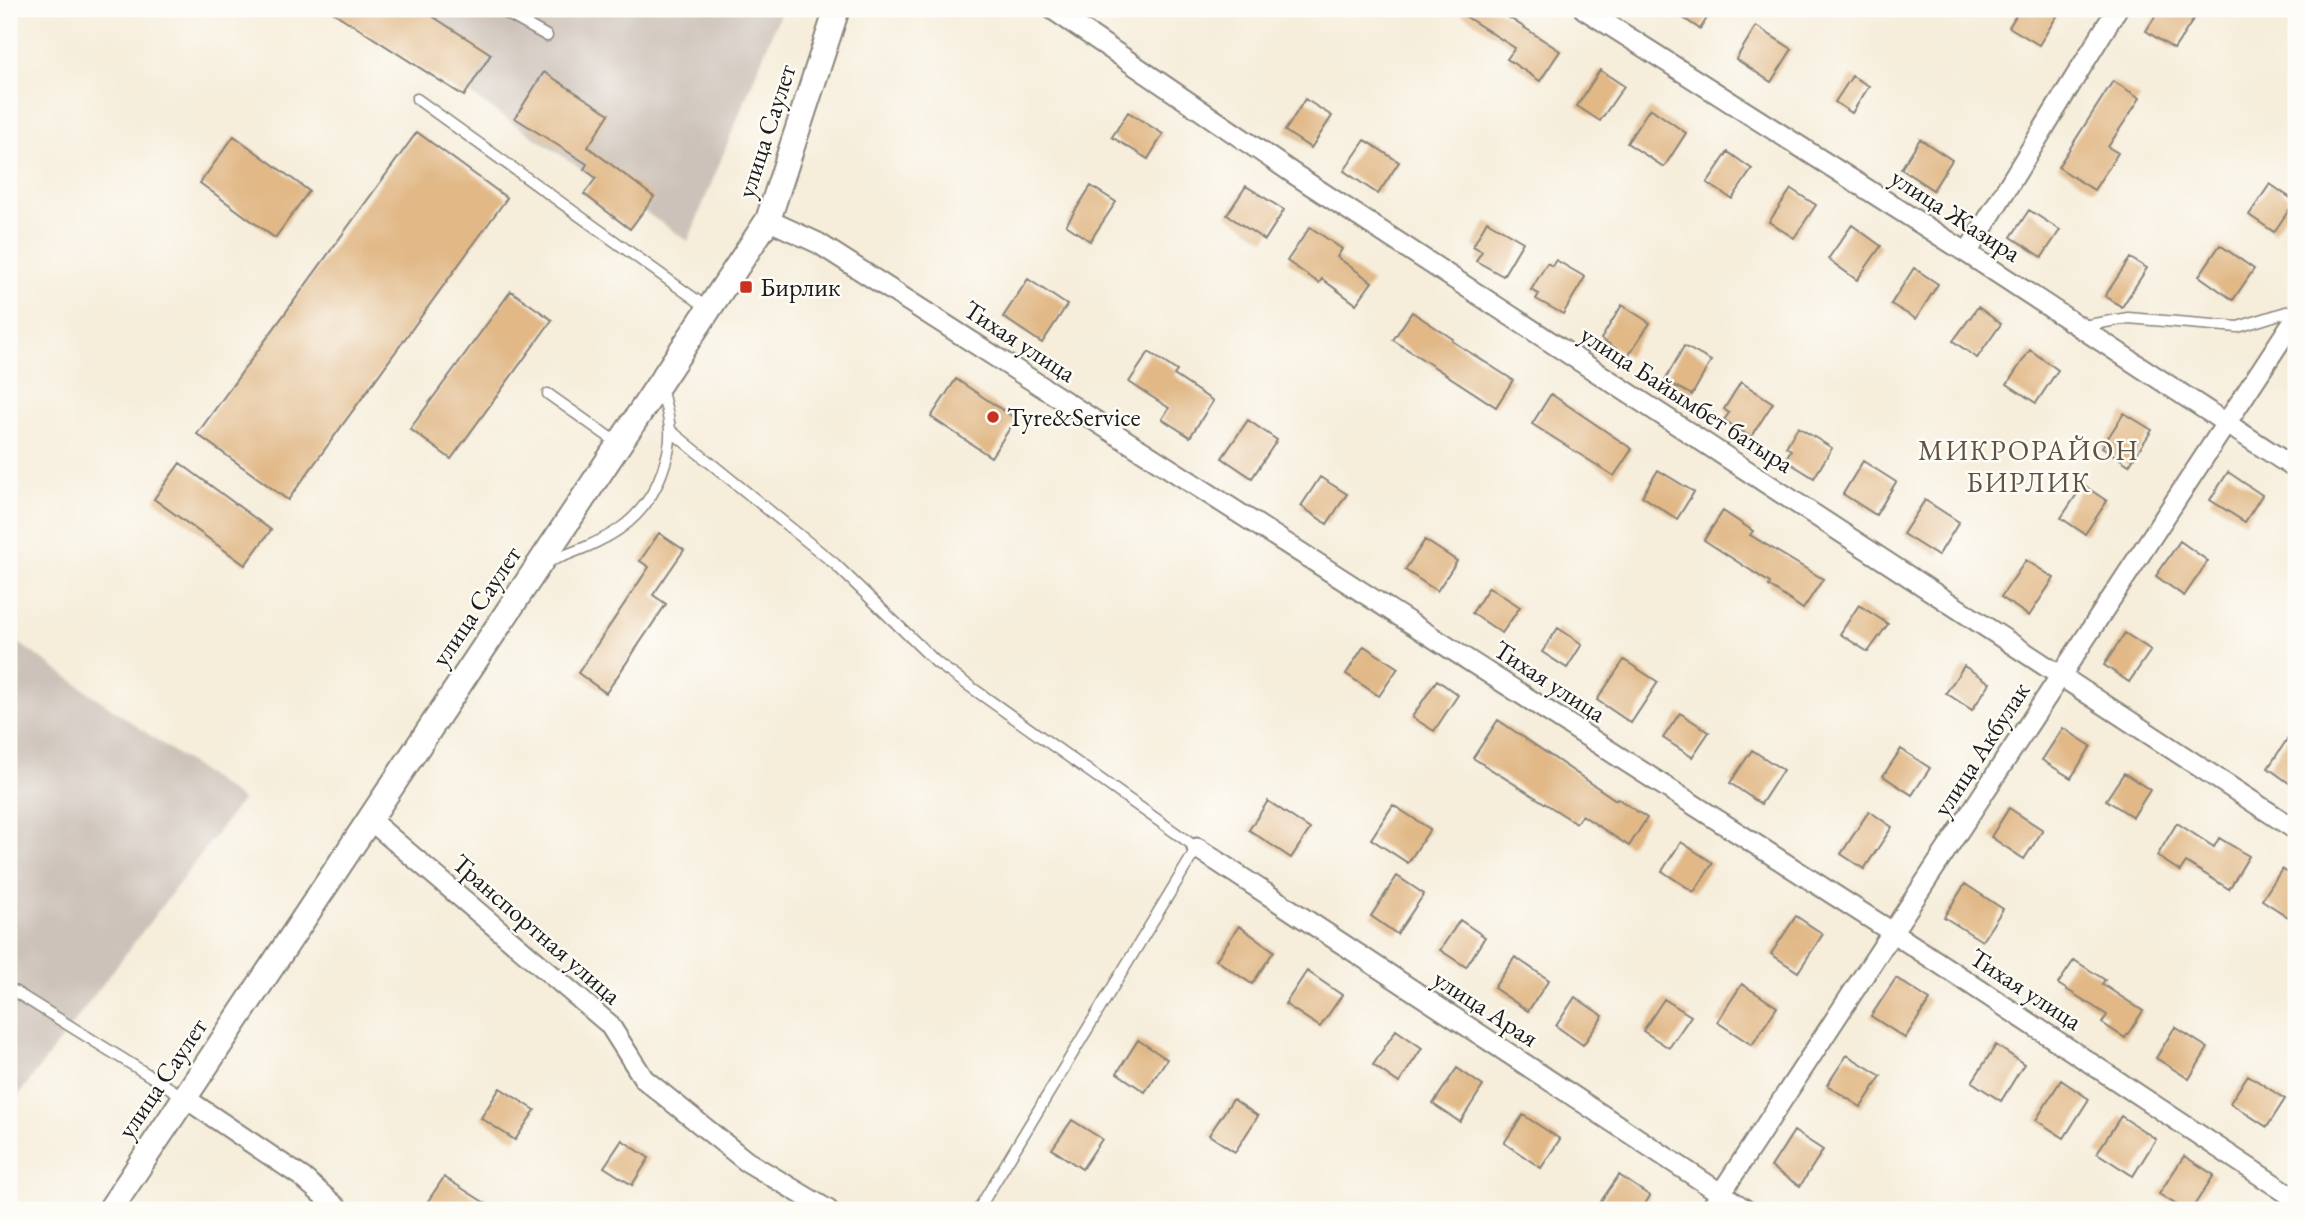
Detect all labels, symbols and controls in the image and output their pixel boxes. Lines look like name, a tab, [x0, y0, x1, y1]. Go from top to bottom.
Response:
street label: улица Саулет	[728, 60, 804, 202]
street label: улица Жазира	[1884, 160, 2028, 270]
place label: Бирлик	[760, 270, 841, 304]
marker: Бирлик	[738, 279, 754, 295]
street label: Тихая улица	[957, 292, 1083, 390]
street label: улица Байымбет батыра	[1574, 317, 1801, 481]
place label: Tyre&Service	[1007, 400, 1141, 434]
marker: Tyre&Service	[985, 409, 1001, 425]
district label: МИКРОРАЙОН БИРЛИК	[1918, 432, 2140, 500]
street label: улица Саулет	[423, 539, 529, 673]
street label: Тихая улица	[1487, 632, 1613, 730]
street label: улица Акбулак	[1925, 675, 2038, 823]
street label: Транспортная улица	[445, 846, 629, 1012]
street label: Тихая улица	[1963, 940, 2089, 1038]
street label: улица Арая	[1427, 961, 1545, 1055]
street label: улица Саулет	[109, 1011, 215, 1145]

